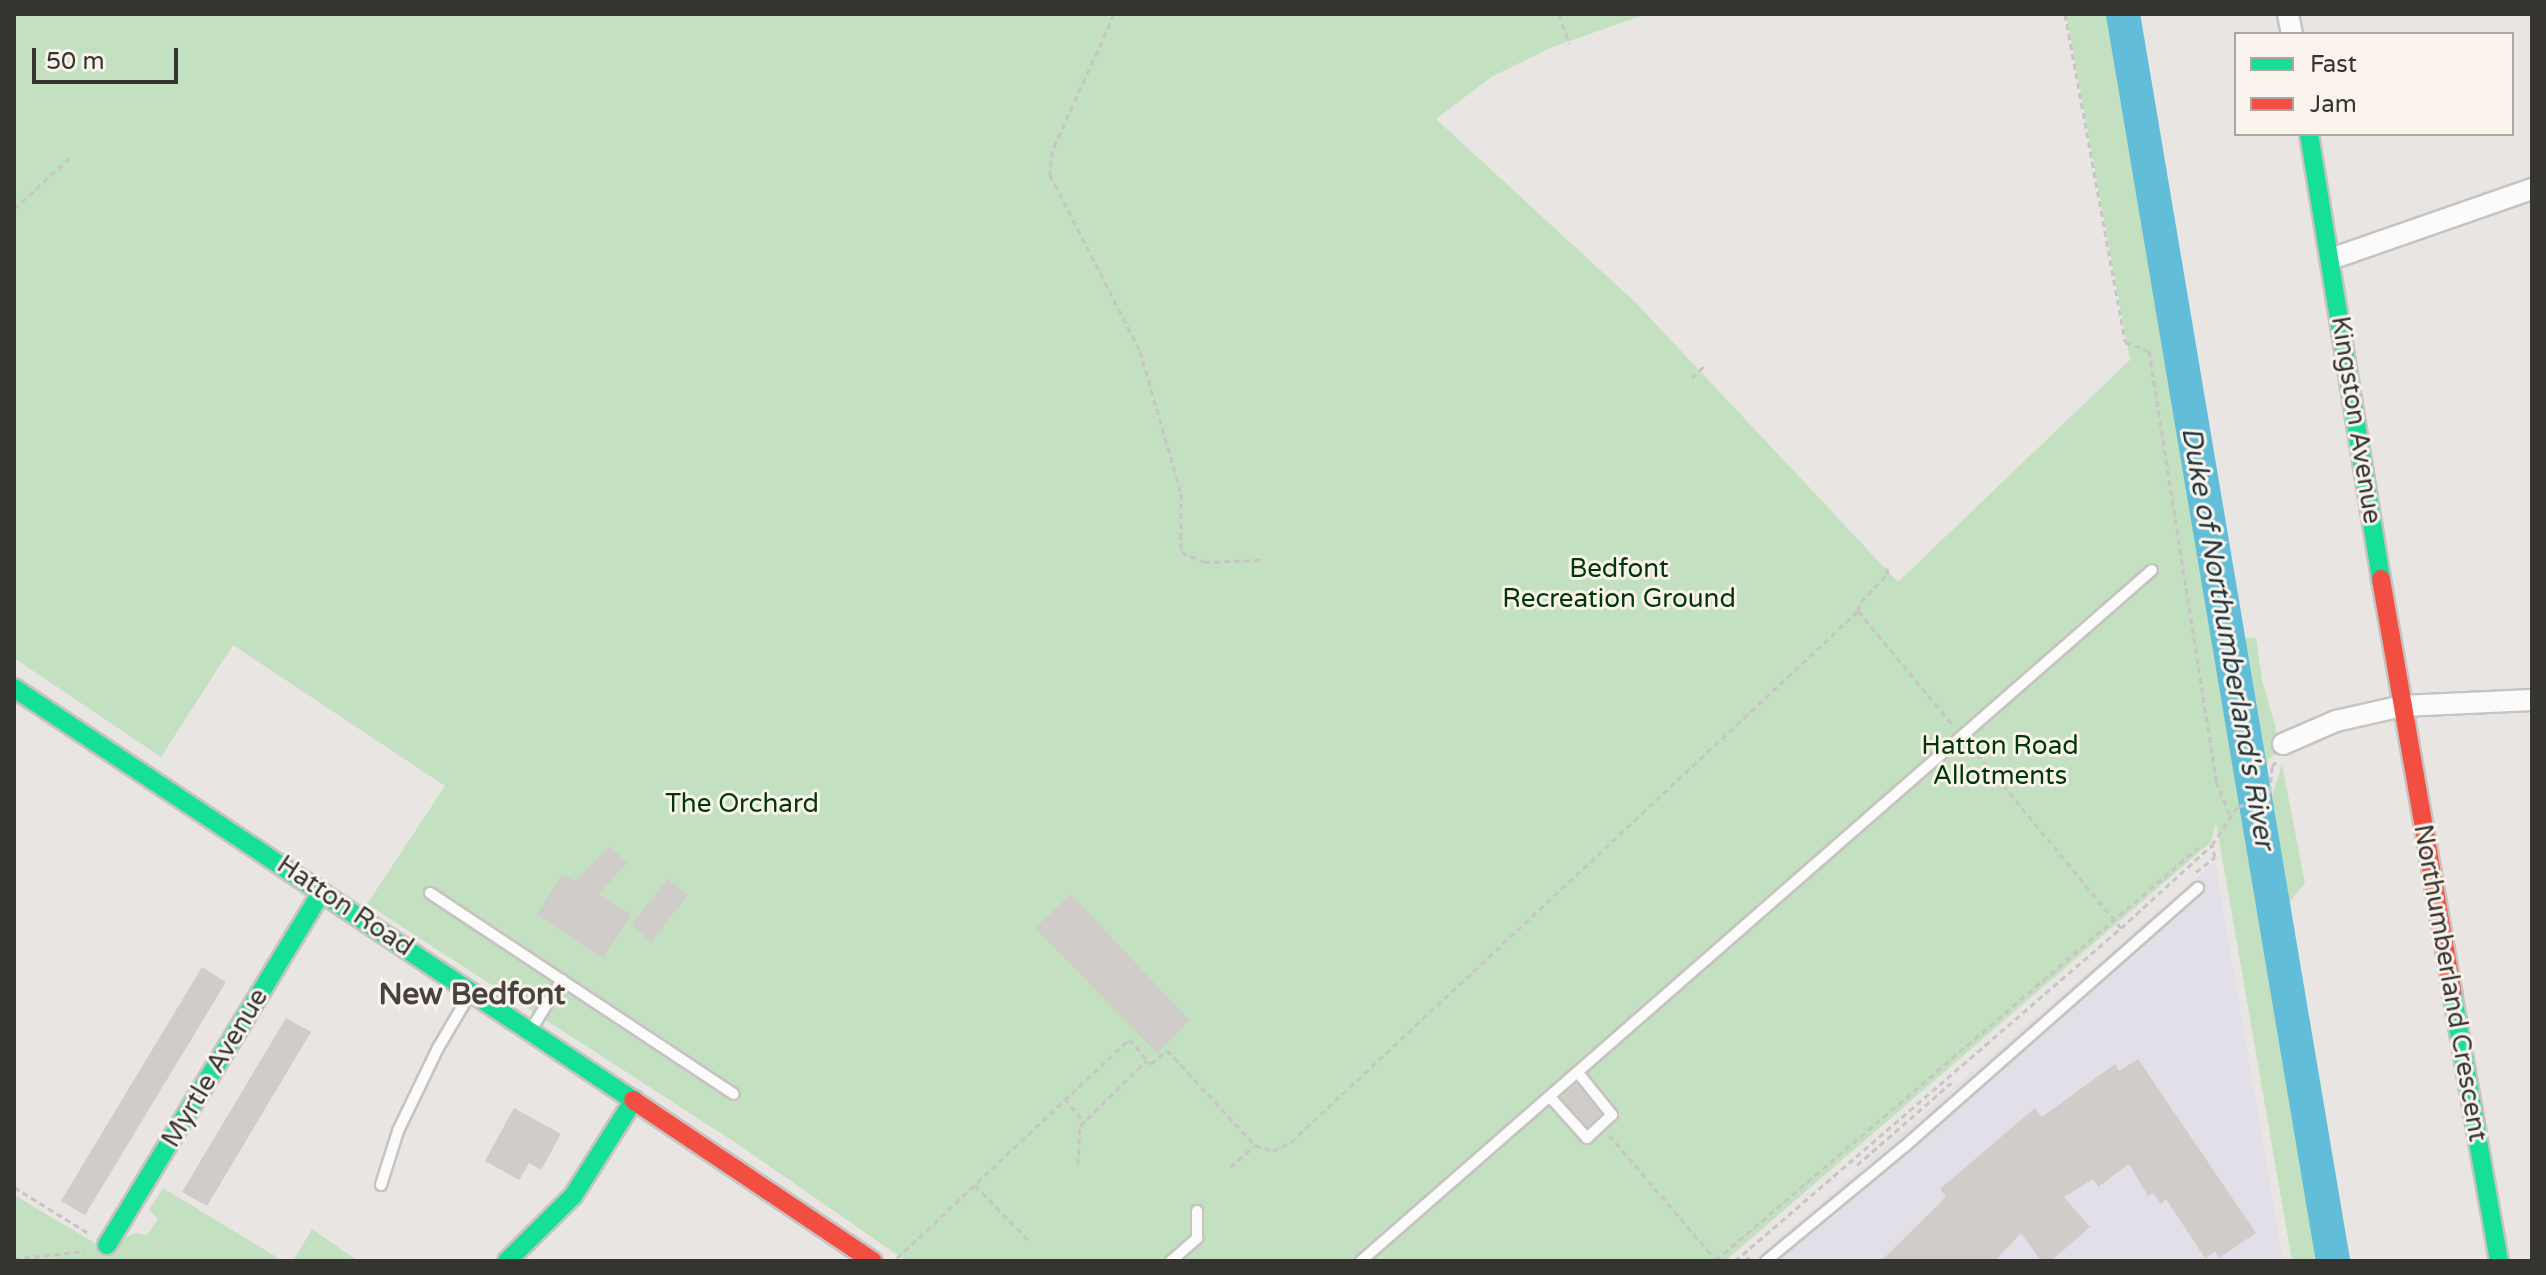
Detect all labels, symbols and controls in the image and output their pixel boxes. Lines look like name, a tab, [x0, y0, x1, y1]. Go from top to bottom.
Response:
scale bar	[36, 32, 182, 82]
legend	[2234, 32, 2514, 136]
text: 50 m	[46, 47, 104, 76]
text: Fast	[2310, 50, 2357, 79]
text: Jam	[2310, 90, 2357, 119]
street label: Kingston Avenue	[2324, 314, 2388, 526]
water label: Duke of Northumberland's River	[2174, 424, 2282, 852]
park label: Bedfont Recreation Ground	[1502, 553, 1736, 614]
park label: Hatton Road Allotments	[1921, 730, 2079, 792]
park label: The Orchard	[665, 788, 819, 820]
street label: Northumberland Crescent	[2407, 822, 2493, 1144]
street label: Hatton Road	[271, 849, 419, 963]
district label: New Bedfont	[379, 977, 565, 1013]
street label: Myrtle Avenue	[155, 983, 275, 1153]

